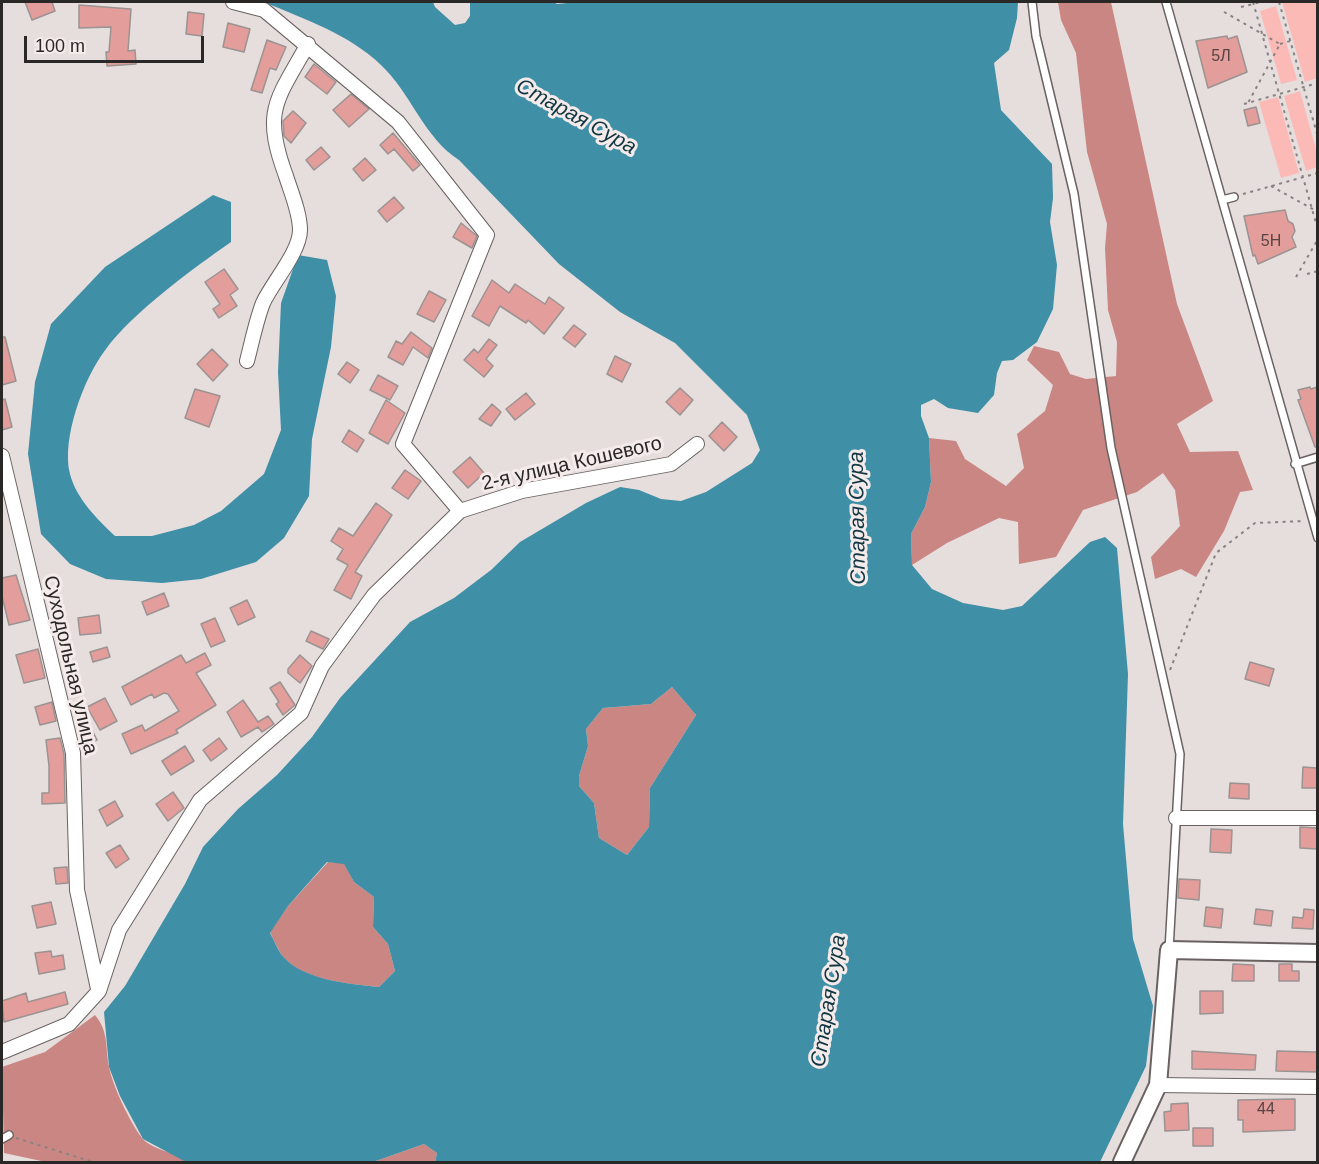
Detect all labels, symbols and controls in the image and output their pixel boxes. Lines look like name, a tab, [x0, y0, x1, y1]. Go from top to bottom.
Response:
scale bar	[27, 24, 207, 62]
text: 100 m	[35, 36, 85, 56]
house number: 5Л	[1211, 47, 1231, 67]
water label: Старая Сура	[512, 74, 640, 160]
house number: 5Н	[1261, 232, 1281, 252]
street label: 2-я улица Кошевого	[480, 432, 664, 496]
water label: Старая Сура	[844, 451, 872, 585]
street label: Суходольная улица	[38, 573, 102, 757]
water label: Старая Сура	[806, 933, 852, 1069]
house number: 44	[1257, 1100, 1275, 1120]

